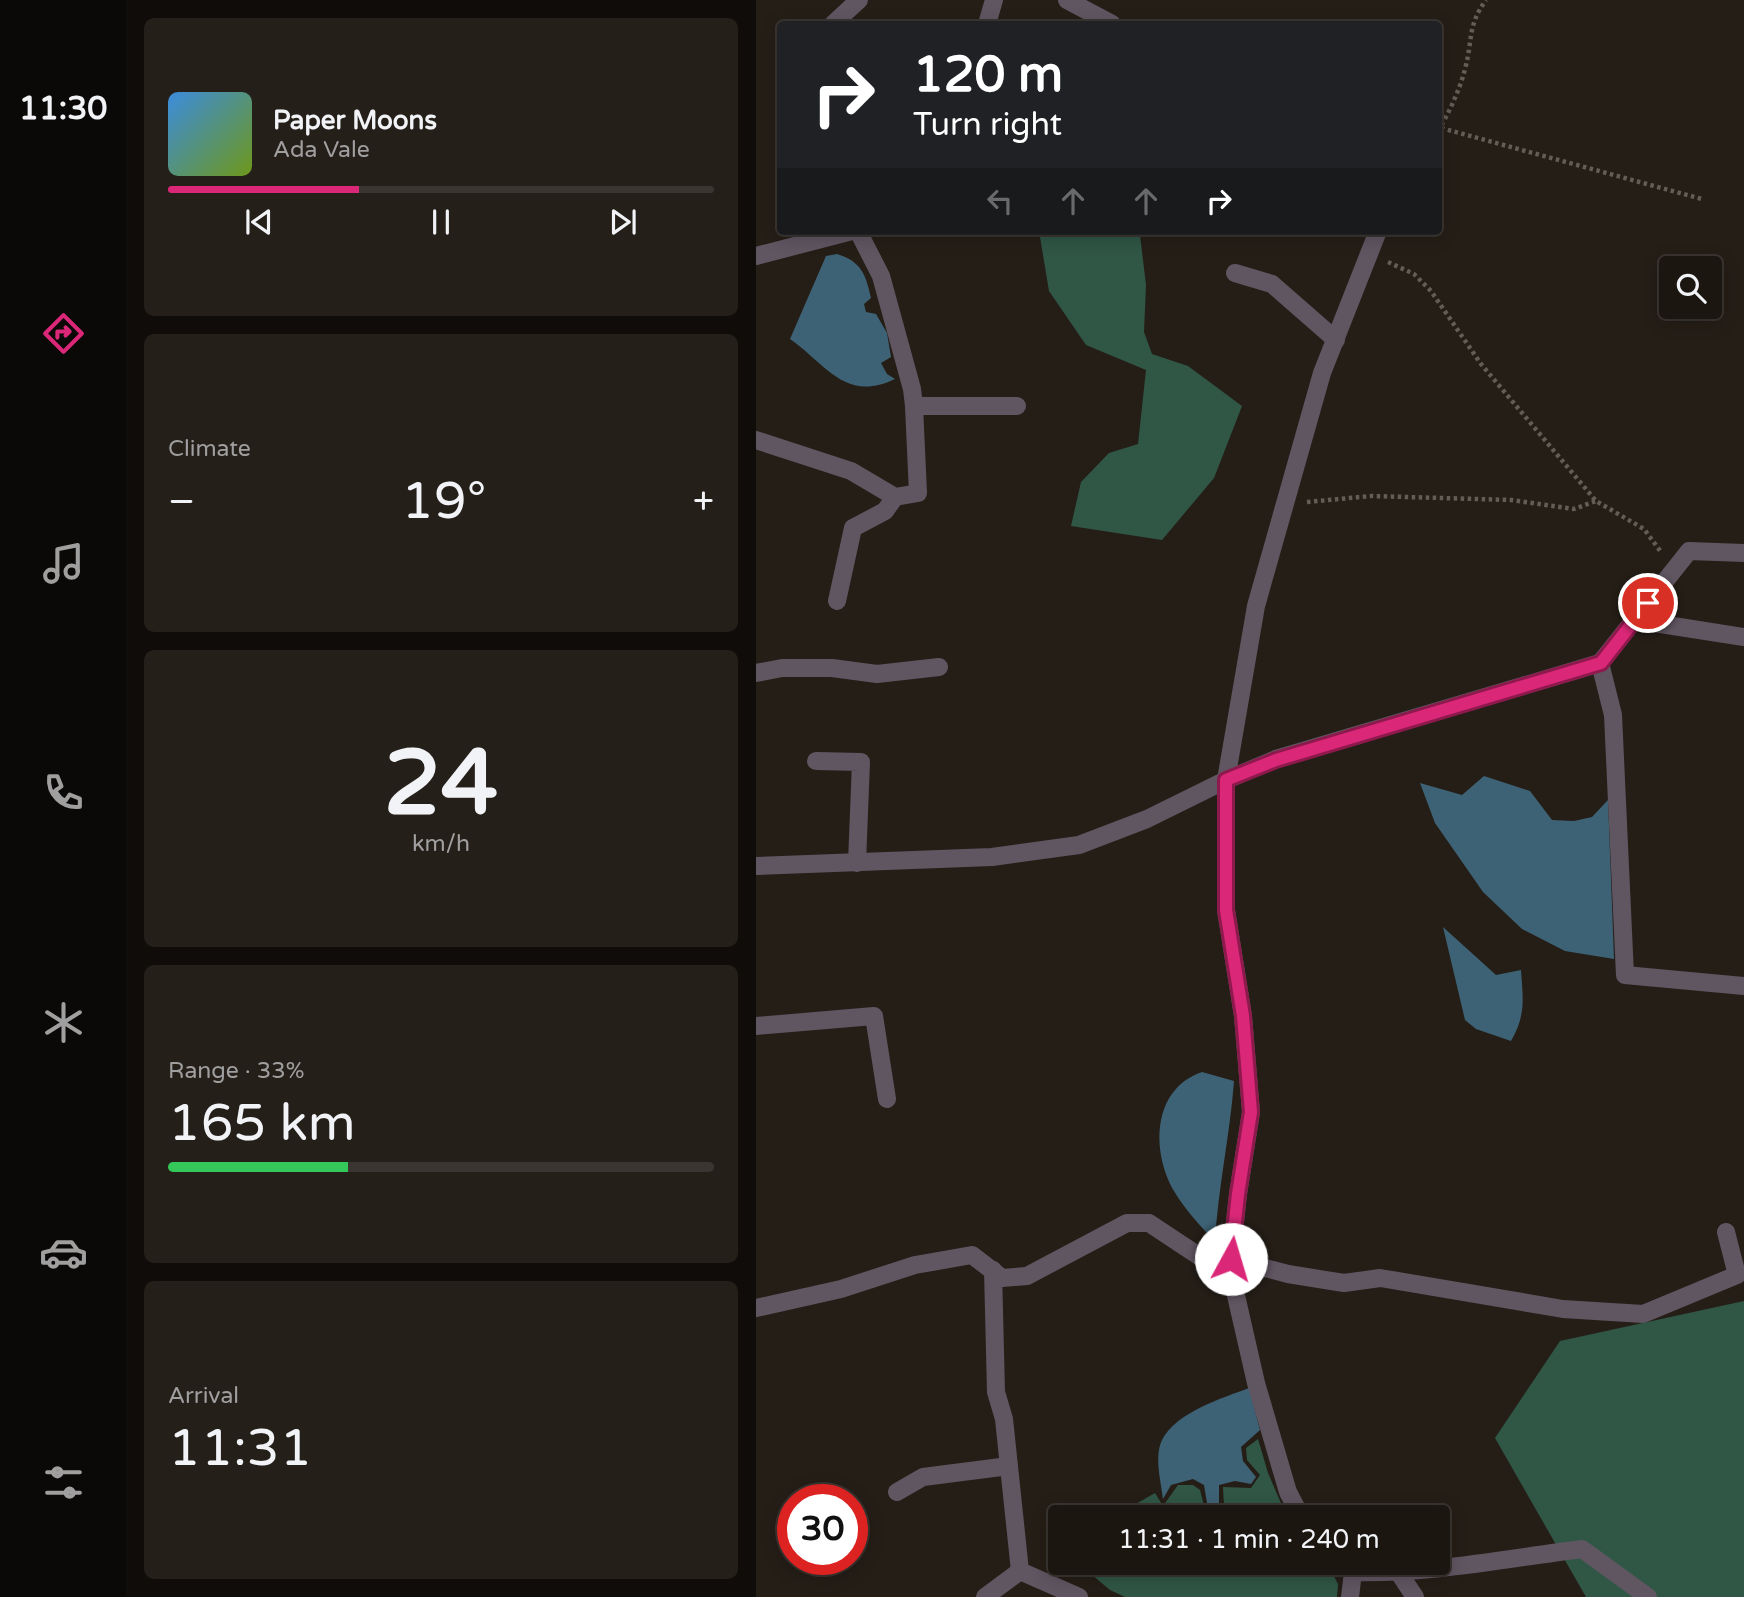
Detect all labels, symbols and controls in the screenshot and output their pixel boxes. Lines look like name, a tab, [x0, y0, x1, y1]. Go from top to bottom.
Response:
text: 120 m	[913, 46, 1063, 105]
icon: right	[798, 49, 889, 140]
text: 11:30	[19, 90, 107, 128]
text: Paper Moons	[273, 105, 437, 136]
text: Turn right	[913, 106, 1062, 144]
text: Ada Vale	[273, 136, 370, 164]
icon: left	[981, 182, 1019, 220]
icon: ahead	[1054, 182, 1092, 220]
icon: ahead	[1127, 182, 1165, 220]
icon: right	[1200, 182, 1238, 220]
icon: previous	[240, 203, 278, 241]
icon: pause	[422, 203, 460, 241]
icon: next	[604, 203, 642, 241]
map controls	[1659, 256, 1722, 319]
button: search	[1659, 256, 1722, 319]
icon: directions	[39, 309, 88, 358]
text: Climate	[168, 435, 251, 463]
text: 19°	[401, 470, 486, 533]
text: −	[168, 479, 195, 525]
text: +	[693, 479, 714, 525]
icon: music	[39, 539, 88, 588]
pin	[1618, 573, 1678, 633]
icon: arrive	[1629, 584, 1667, 622]
text: 24	[384, 729, 498, 839]
icon: phone	[39, 768, 88, 817]
text: km/h	[412, 830, 470, 858]
icon: climate	[39, 998, 88, 1047]
text: Range · 33%	[168, 1057, 304, 1085]
text: 165 km	[168, 1092, 356, 1155]
position arrow	[1194, 1222, 1268, 1296]
icon: car	[39, 1228, 88, 1277]
text: Arrival	[168, 1382, 239, 1410]
text: 11:31	[168, 1417, 312, 1480]
icon: filters	[39, 1458, 88, 1507]
speed limit sign: 30	[777, 1484, 868, 1575]
text: 11:31 · 1 min · 240 m	[1118, 1524, 1380, 1555]

